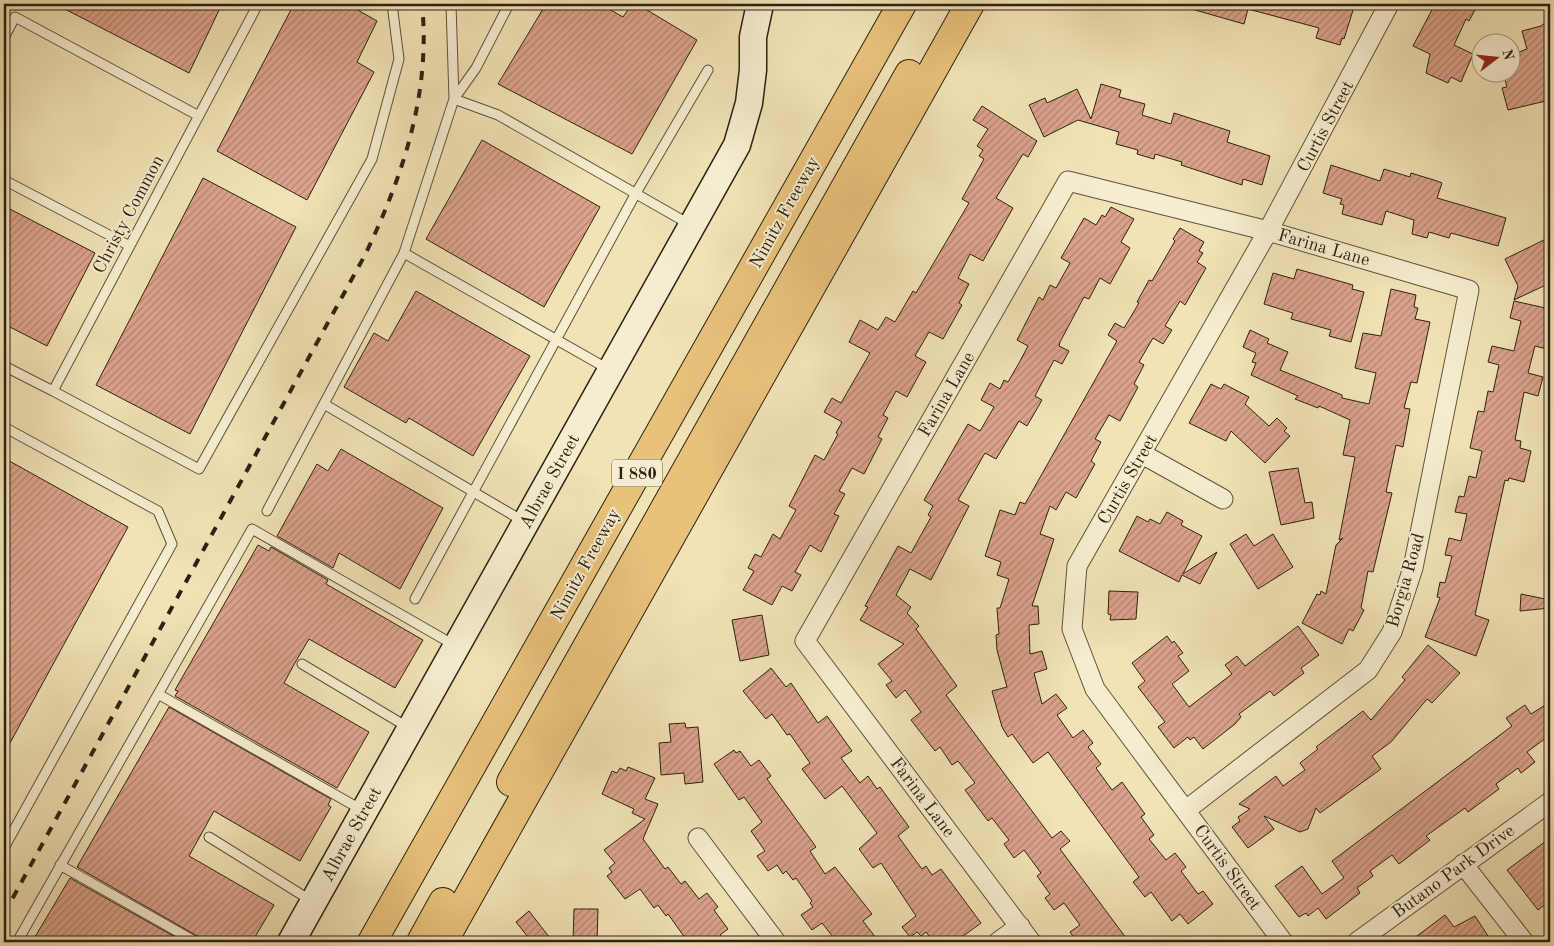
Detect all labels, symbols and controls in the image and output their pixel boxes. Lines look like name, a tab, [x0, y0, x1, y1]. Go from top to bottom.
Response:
north arrow	[1472, 32, 1522, 82]
text: N	[1499, 48, 1516, 62]
street label: Curtis Street	[1294, 78, 1357, 175]
street label: Christy Common	[90, 152, 168, 277]
street label: Nimitz Freeway	[747, 153, 823, 271]
street label: Farina Lane	[1276, 226, 1372, 270]
street label: Farina Lane	[915, 349, 978, 440]
street label: Albrae Street	[517, 431, 583, 532]
street label: Curtis Street	[1095, 431, 1161, 528]
road number: I 880	[612, 459, 662, 486]
street label: Nimitz Freeway	[548, 505, 624, 623]
street label: Borgia Road	[1384, 531, 1428, 630]
street label: Farina Lane	[886, 754, 958, 841]
street label: Albrae Street	[319, 784, 385, 885]
street label: Curtis Street	[1190, 822, 1264, 914]
street label: Butano Park Drive	[1389, 822, 1518, 922]

